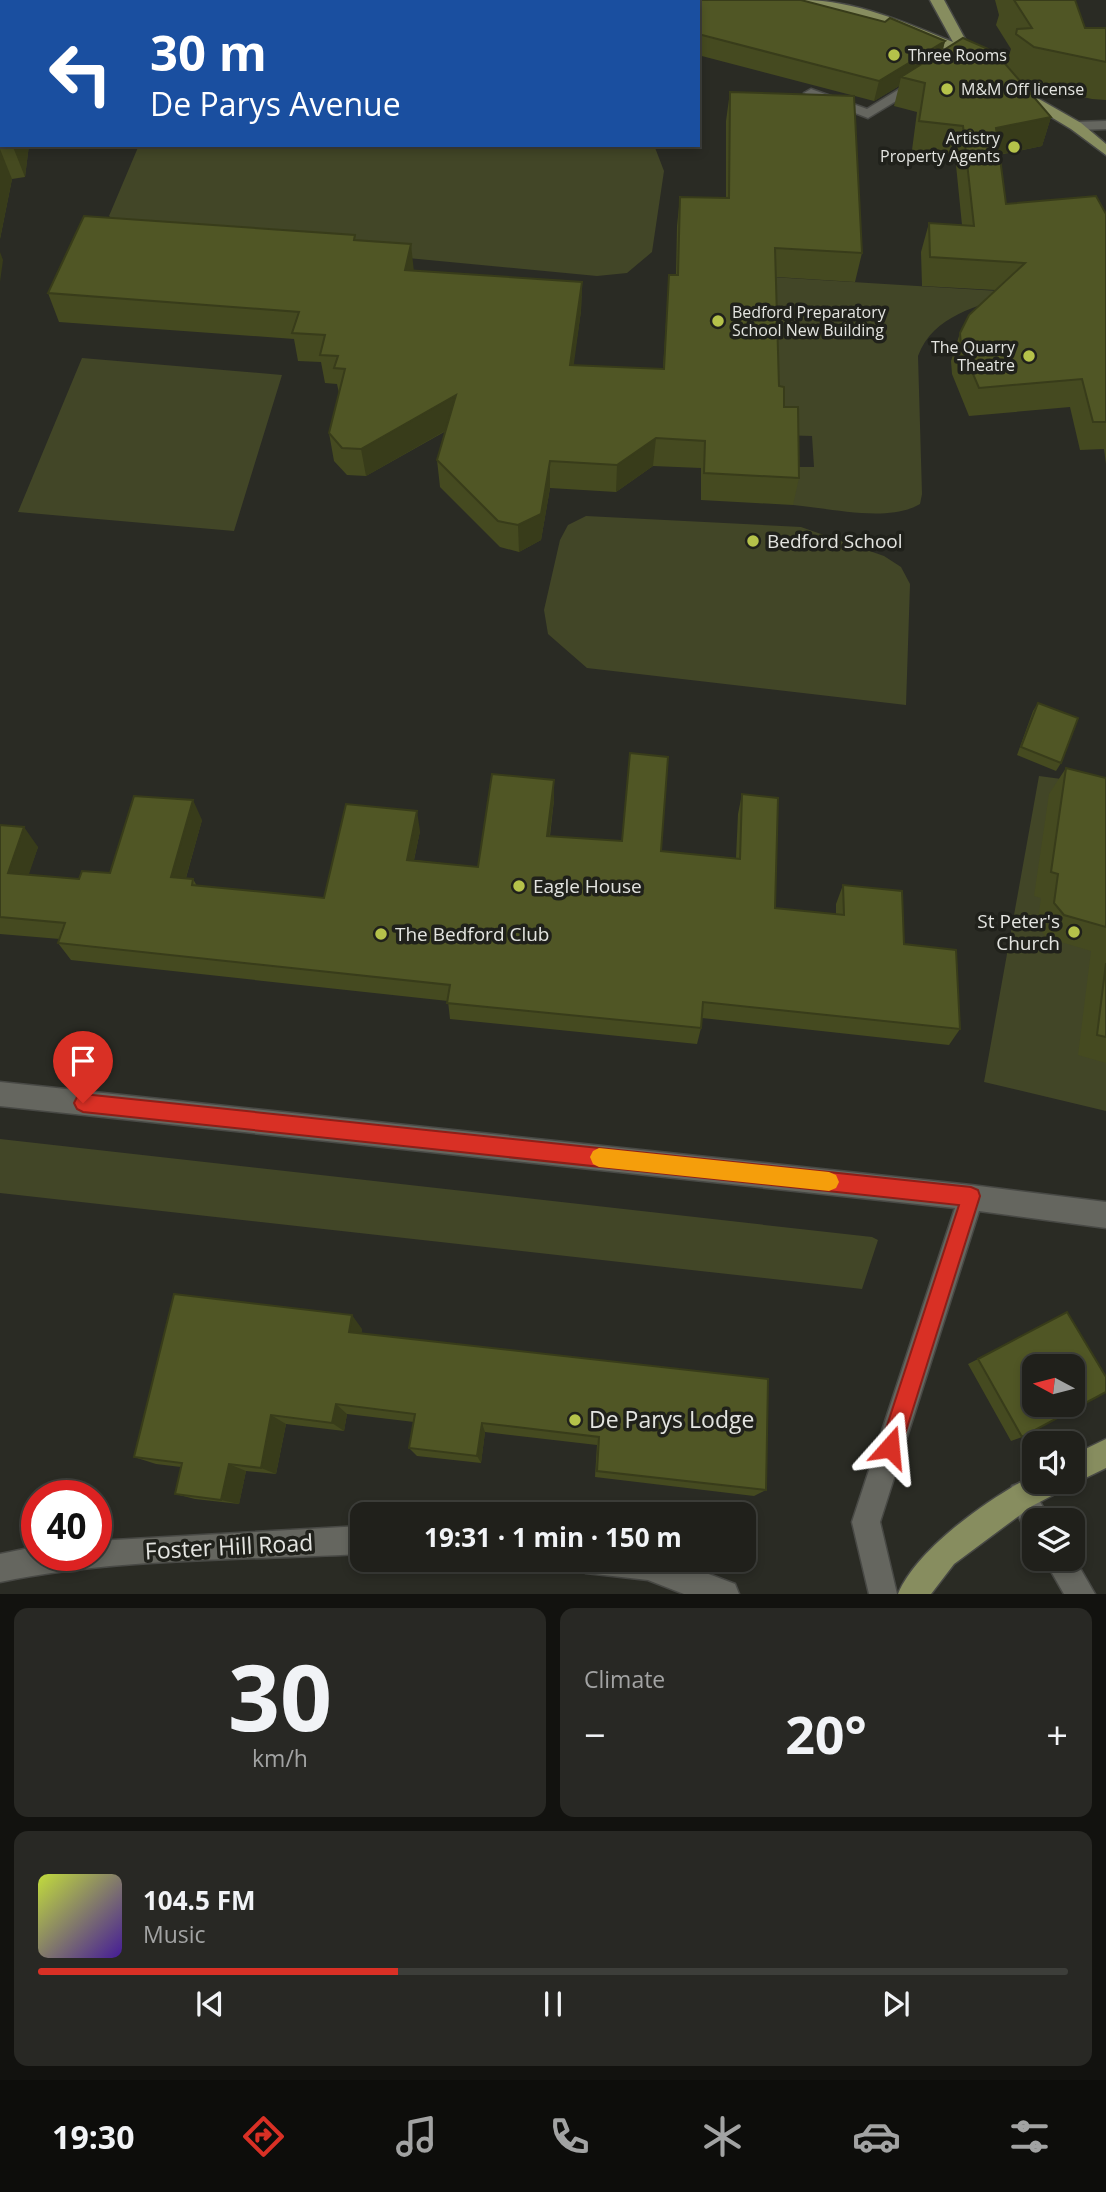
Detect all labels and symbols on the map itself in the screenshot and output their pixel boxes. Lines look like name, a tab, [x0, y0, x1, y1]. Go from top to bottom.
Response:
place label: Three Rooms	[908, 44, 1007, 66]
marker: Three Rooms	[886, 47, 902, 63]
place label: M&M Off license	[961, 78, 1084, 100]
marker: M&M Off license	[939, 81, 955, 97]
place label: Artistry Property Agents	[880, 127, 1001, 167]
marker: Artistry Property Agents	[1006, 139, 1022, 155]
place label: Bedford Preparatory School New Building	[732, 301, 887, 341]
marker: Bedford Preparatory School New Building	[710, 313, 726, 329]
place label: The Quarry Theatre	[931, 336, 1016, 376]
marker: The Quarry Theatre	[1021, 348, 1037, 364]
place label: Bedford School	[767, 528, 903, 554]
marker: Bedford School	[745, 533, 761, 549]
place label: Eagle House	[533, 873, 642, 899]
marker: Eagle House	[511, 878, 527, 894]
place label: St Peter's Church	[977, 908, 1060, 956]
place label: The Bedford Club	[395, 921, 549, 947]
marker: St Peter's Church	[1066, 924, 1082, 940]
marker: The Bedford Club	[373, 926, 389, 942]
pin	[53, 1031, 113, 1103]
north arrow	[1022, 1354, 1085, 1418]
place label: De Parys Lodge	[589, 1403, 754, 1435]
position arrow	[853, 1410, 927, 1484]
marker: De Parys Lodge	[567, 1412, 583, 1428]
speed limit sign: 40	[21, 1480, 112, 1571]
street label: Foster Hill Road	[144, 1526, 314, 1566]

